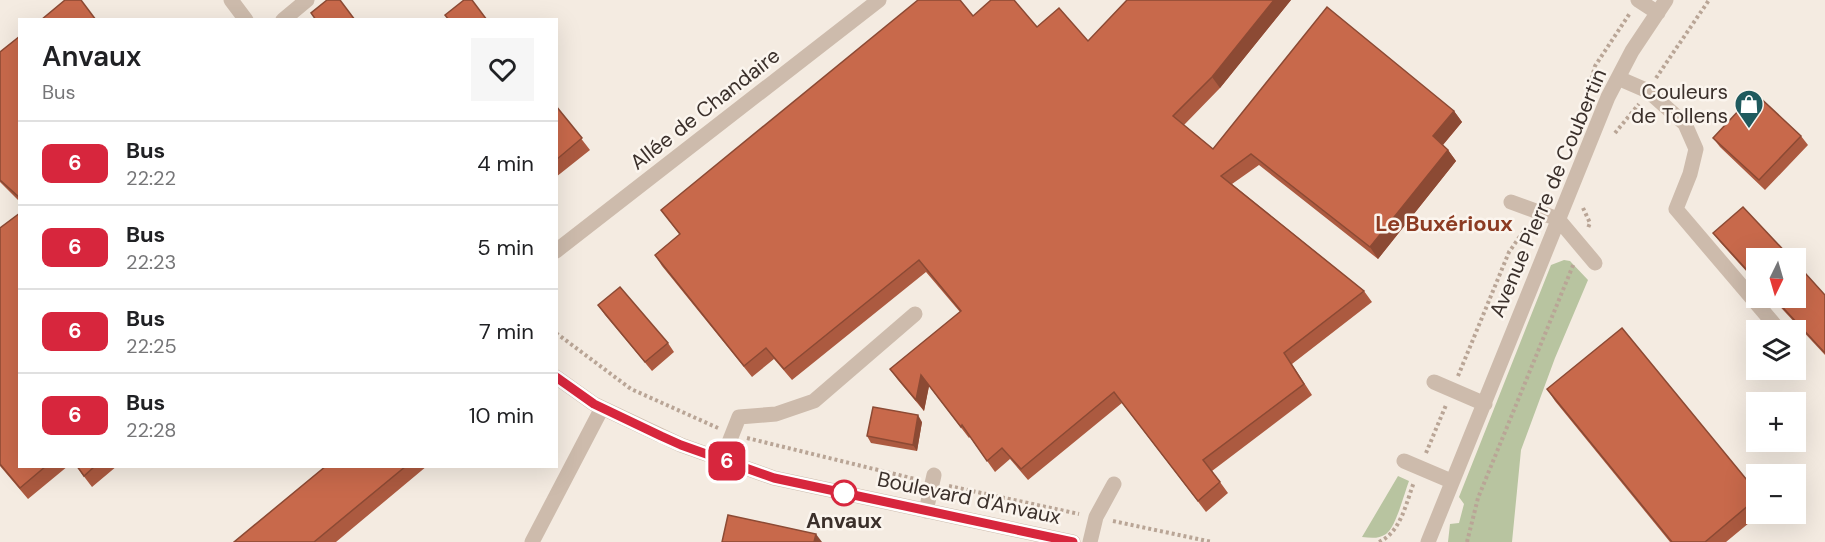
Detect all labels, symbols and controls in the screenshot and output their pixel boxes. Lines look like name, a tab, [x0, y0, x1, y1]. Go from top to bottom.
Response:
text: Anvaux	[42, 38, 141, 75]
button: heart	[471, 38, 534, 101]
street label: Allée de Chandaire	[624, 42, 786, 176]
street label: Avenue Pierre de Coubertin	[1483, 65, 1613, 321]
place label: Couleurs de Tollens	[1631, 78, 1728, 130]
text: Bus	[42, 79, 76, 105]
shop icon: Couleurs de Tollens	[1733, 88, 1765, 130]
text: Bus	[126, 136, 165, 165]
text: 6	[68, 149, 82, 177]
text: 4 min	[477, 149, 534, 178]
text: 22:22	[126, 165, 176, 191]
district label: Le Buxérioux	[1375, 209, 1513, 238]
text: Bus	[126, 220, 165, 249]
text: 6	[68, 233, 82, 261]
text: 5 min	[477, 233, 534, 262]
north arrow	[1746, 248, 1806, 308]
map controls	[1746, 248, 1806, 524]
text: 22:23	[126, 249, 176, 275]
text: Bus	[126, 304, 165, 333]
text: 6	[68, 317, 82, 345]
text: 7 min	[479, 317, 534, 346]
button: layers	[1746, 320, 1806, 380]
text: 22:25	[126, 333, 177, 359]
text: Bus	[126, 388, 165, 417]
button: +	[1746, 392, 1806, 452]
text: 6	[68, 401, 82, 429]
text: 10 min	[469, 401, 534, 430]
text: 22:28	[126, 417, 176, 443]
line badge: 6	[708, 442, 746, 480]
text: 6	[720, 447, 734, 475]
button: −	[1746, 464, 1806, 524]
street label: Boulevard d'Anvaux	[875, 465, 1063, 531]
marker: Anvaux	[831, 480, 857, 506]
place label: Anvaux	[806, 507, 882, 535]

